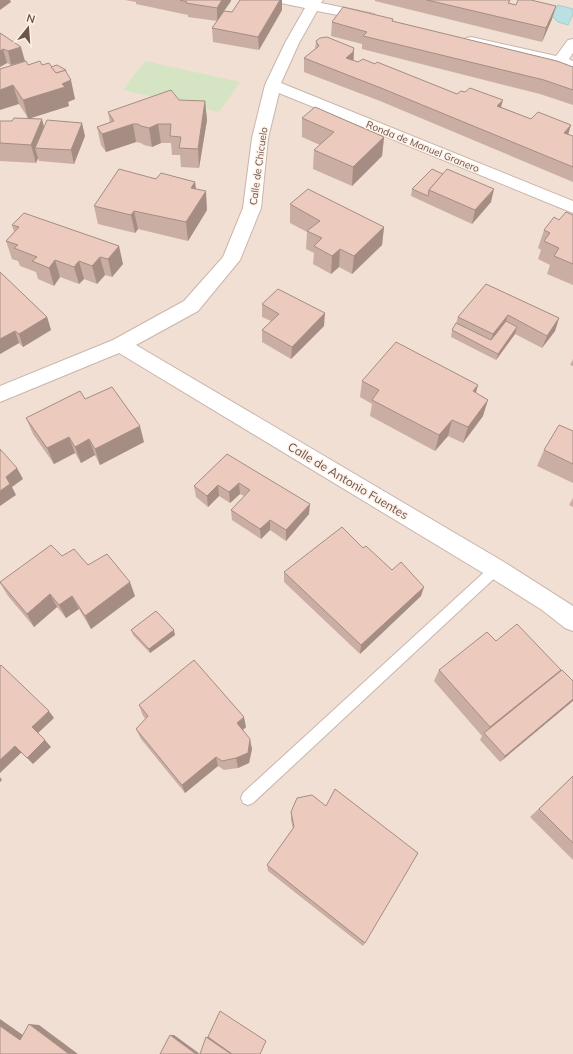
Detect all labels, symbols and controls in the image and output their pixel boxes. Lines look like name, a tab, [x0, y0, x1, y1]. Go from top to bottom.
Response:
north arrow	[8, 8, 48, 48]
text: N	[25, 11, 37, 26]
street label: Ronda de Manuel Granero	[364, 118, 482, 175]
street label: Calle de Chicuelo	[247, 126, 270, 206]
street label: Calle de Antonio Fuentes	[285, 439, 411, 523]

